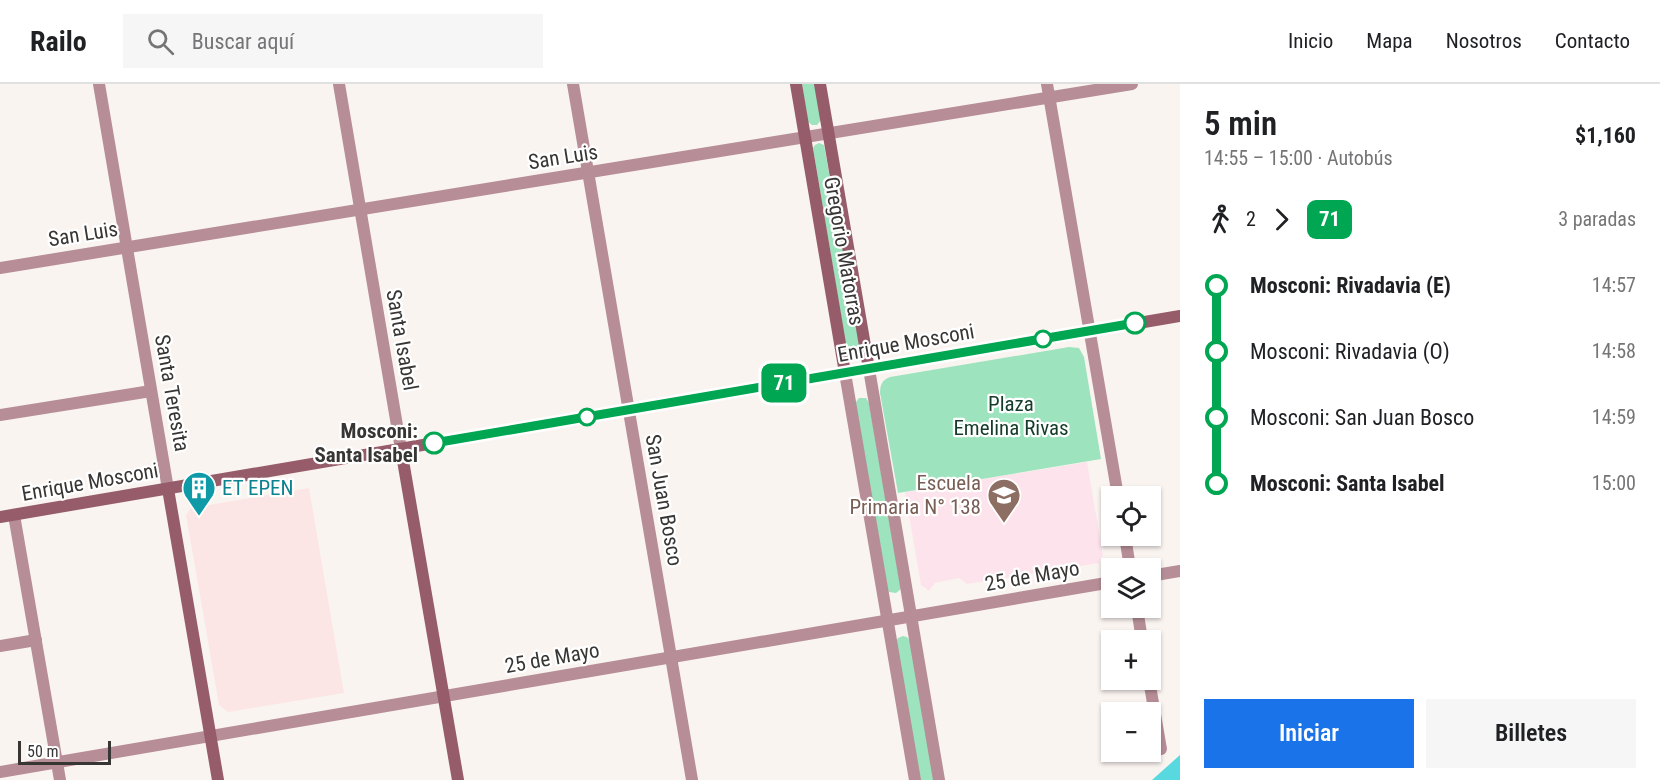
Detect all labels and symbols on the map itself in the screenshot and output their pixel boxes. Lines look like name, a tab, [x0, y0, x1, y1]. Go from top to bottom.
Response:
street label: San Luis	[527, 140, 599, 174]
street label: Gregorio Matorras	[819, 175, 869, 327]
street label: San Luis	[47, 217, 119, 251]
street label: Santa Isabel	[381, 288, 423, 392]
unlabelled marker	[1124, 312, 1146, 334]
street label: Enrique Mosconi	[836, 319, 976, 367]
unlabelled marker	[1034, 330, 1052, 348]
street label: Santa Teresita	[150, 333, 194, 453]
line badge: 71	[757, 364, 811, 402]
park label: Plaza Emelina Rivas	[953, 392, 1069, 440]
unlabelled marker	[578, 408, 596, 426]
place label: Mosconi: Santa Isabel	[314, 419, 418, 467]
marker: Mosconi: Santa Isabel	[423, 432, 445, 454]
street label: San Juan Bosco	[641, 432, 687, 568]
street label: Enrique Mosconi	[20, 458, 160, 506]
building icon: ET EPEN	[181, 470, 217, 517]
place label: Escuela Primaria N° 138	[849, 471, 981, 519]
place label: ET EPEN	[222, 476, 294, 500]
school or university icon: Escuela Primaria N° 138	[986, 477, 1022, 524]
street label: 25 de Mayo	[983, 556, 1081, 596]
street label: 25 de Mayo	[503, 638, 601, 678]
scale bar	[18, 738, 111, 766]

